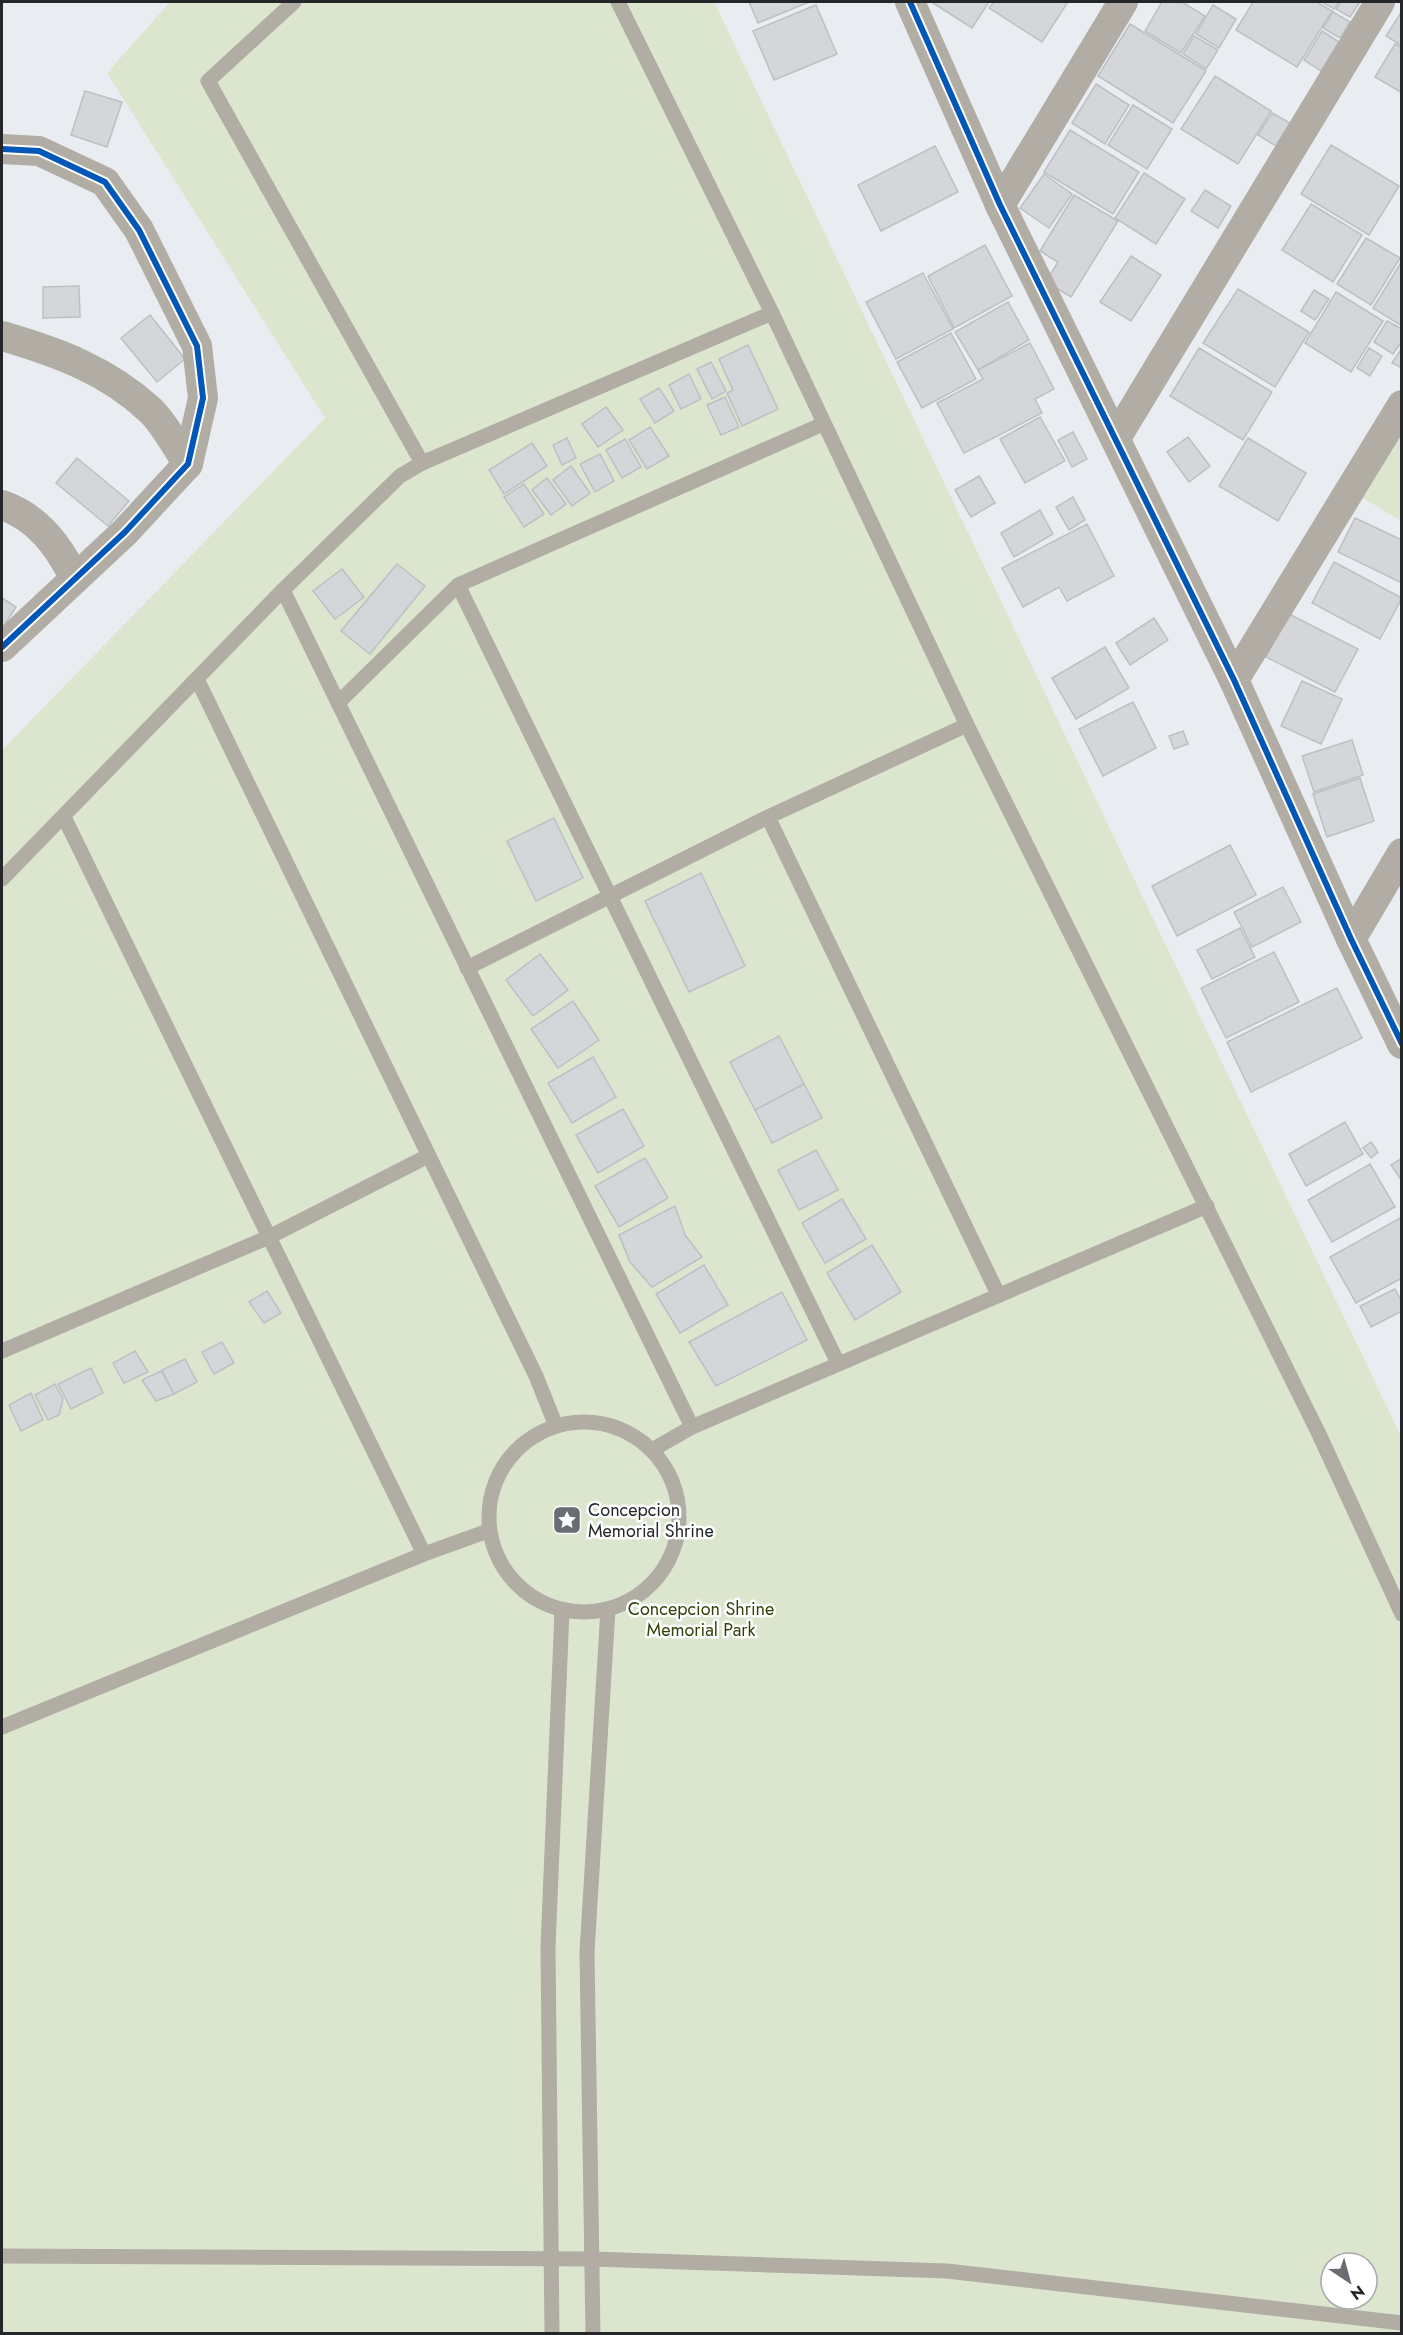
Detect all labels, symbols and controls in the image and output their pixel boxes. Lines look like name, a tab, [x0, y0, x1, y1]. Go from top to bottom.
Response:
place label: Concepcion Memorial Shrine	[588, 1497, 714, 1544]
place icon: Concepcion Memorial Shrine	[551, 1504, 583, 1536]
park label: Concepcion Shrine Memorial Park	[628, 1596, 774, 1643]
north arrow	[1319, 2251, 1379, 2311]
text: N	[1346, 2280, 1369, 2306]

